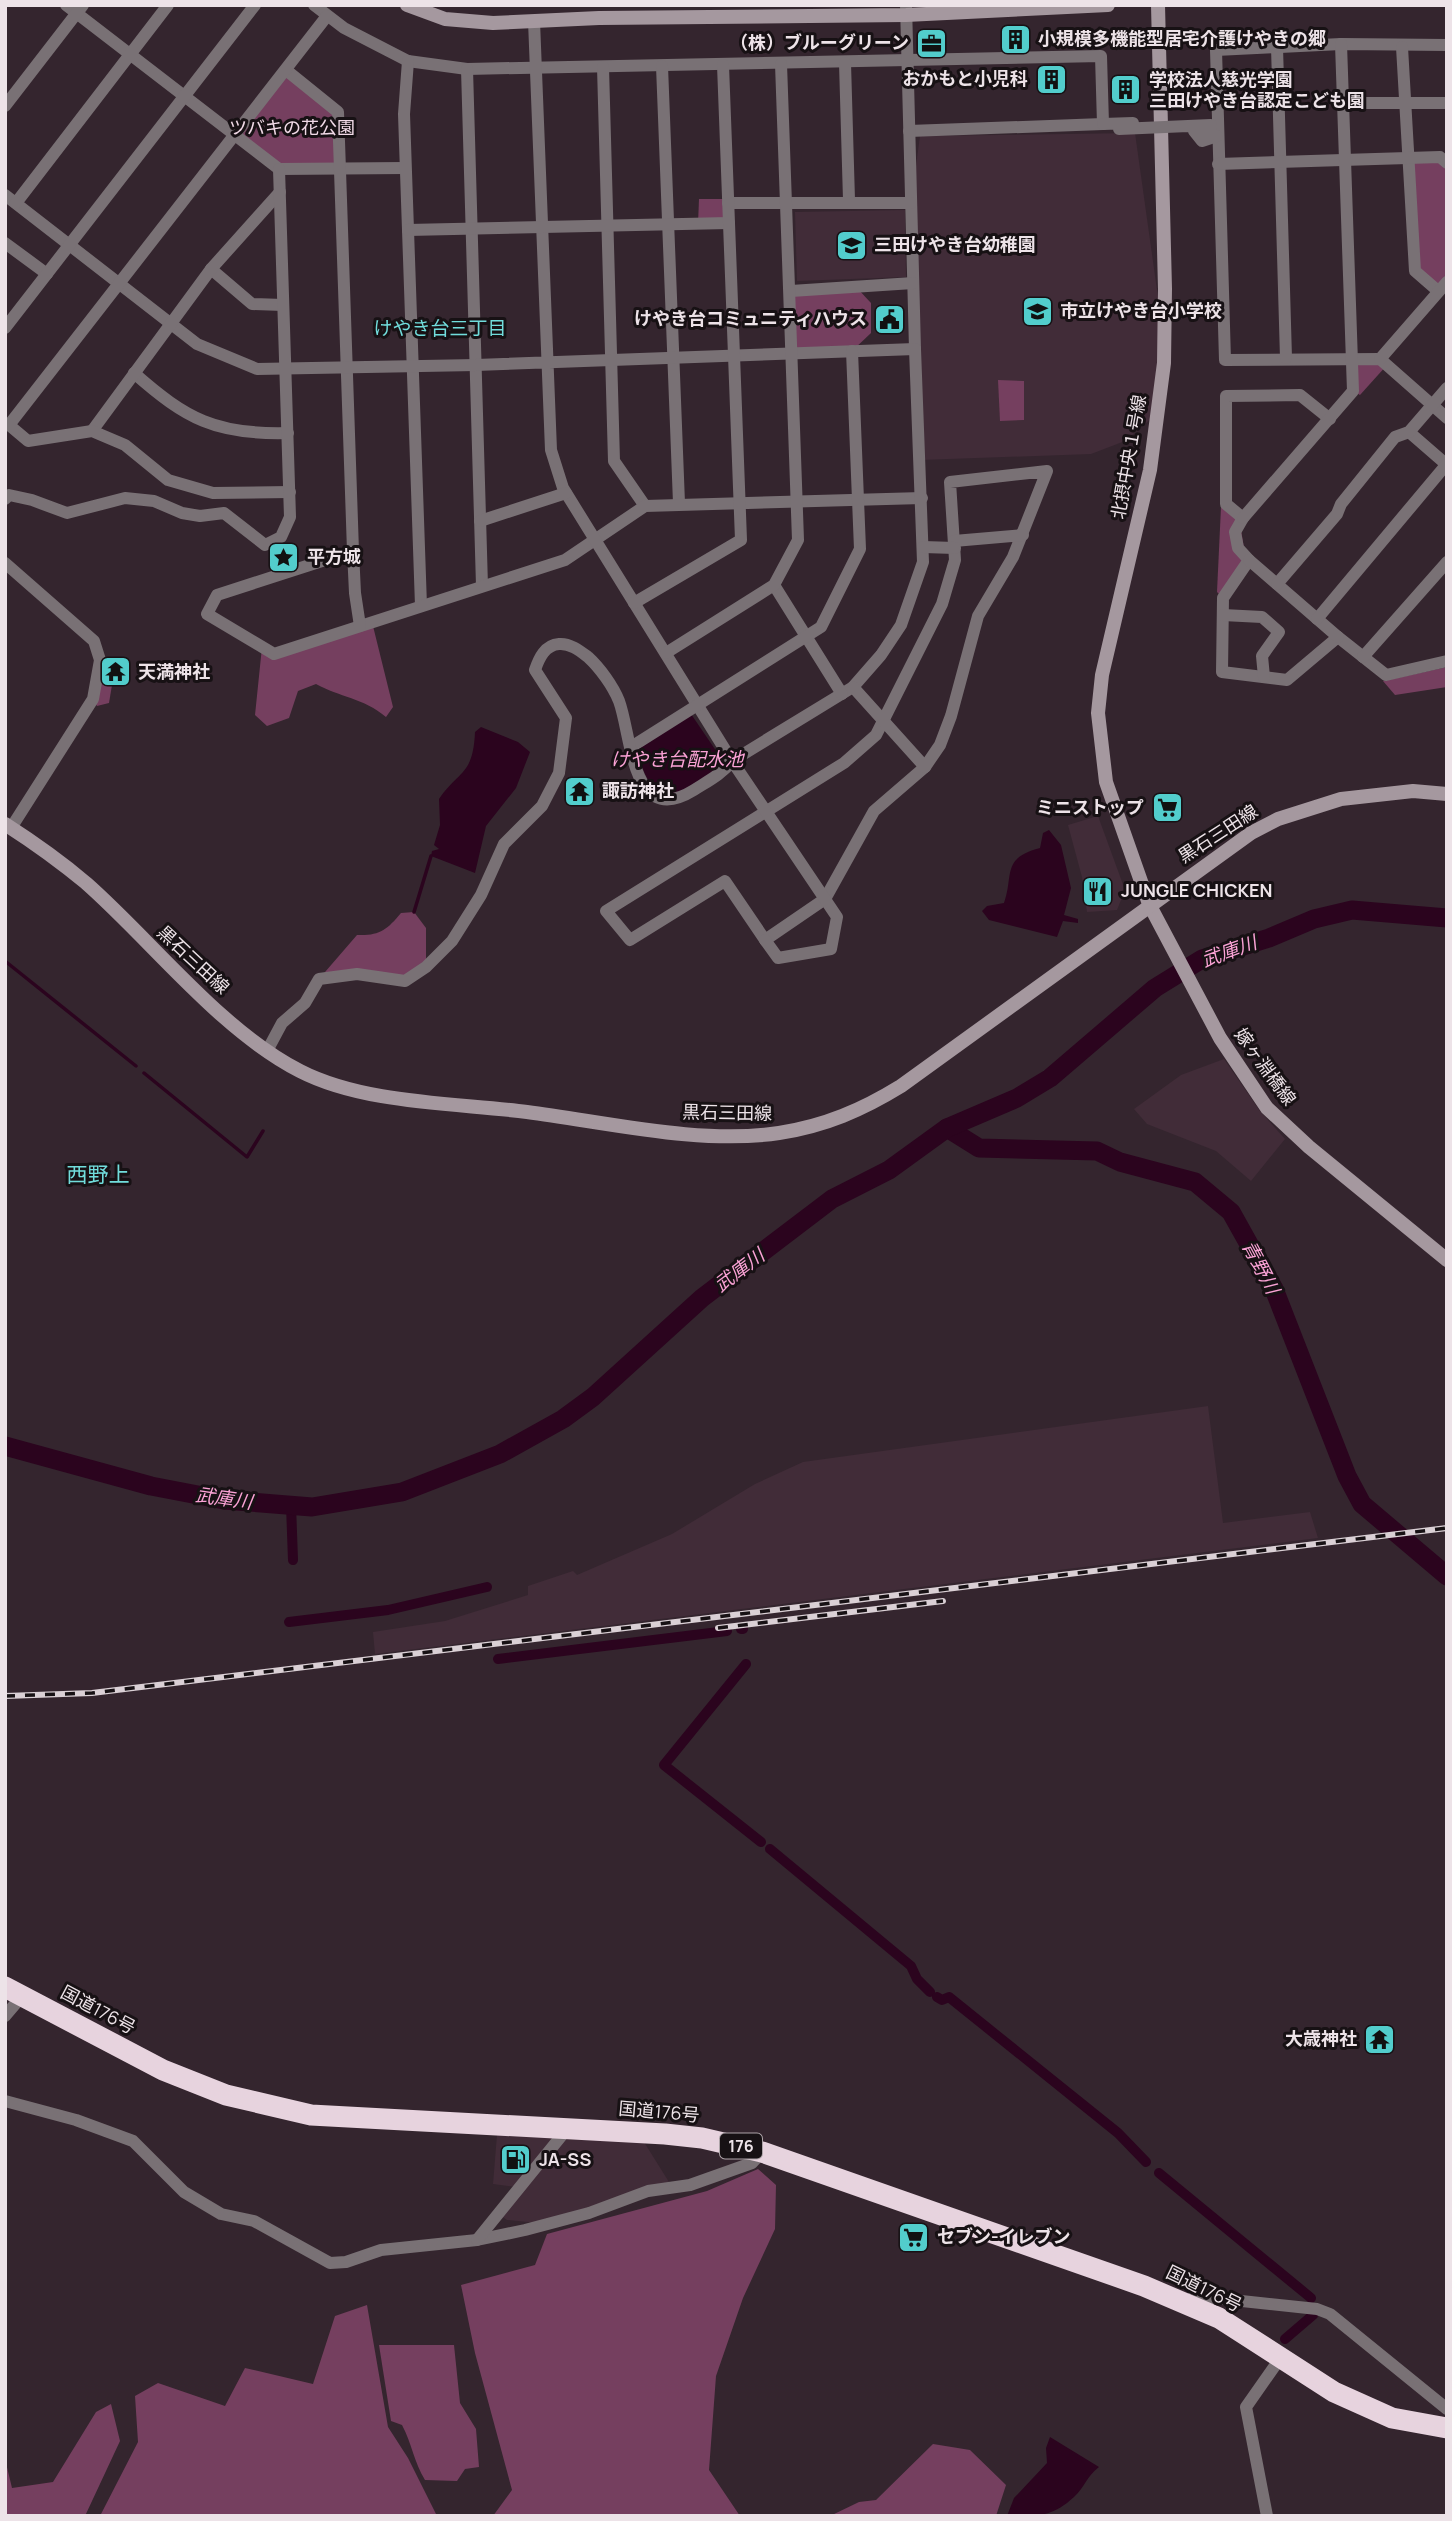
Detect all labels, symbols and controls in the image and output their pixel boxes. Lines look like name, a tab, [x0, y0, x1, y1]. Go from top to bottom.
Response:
building icon: 小規模多機能型居宅介護けやきの郷	[998, 22, 1032, 56]
office icon: （株）ブルーグリーン	[915, 26, 949, 60]
place label: 小規模多機能型居宅介護けやきの郷	[1038, 26, 1326, 50]
place label: （株）ブルーグリーン	[730, 30, 909, 54]
building icon: おかもと小児科	[1034, 62, 1068, 96]
place label: おかもと小児科	[902, 66, 1028, 90]
place label: 学校法人慈光学園 三田けやき台認定こども園	[1149, 67, 1365, 112]
building icon: 学校法人慈光学園 三田けやき台認定こども園	[1109, 73, 1143, 107]
park label: ツバキの花公園	[229, 115, 355, 139]
school or university icon: 三田けやき台幼稚園	[834, 228, 868, 262]
place label: 三田けやき台幼稚園	[874, 232, 1036, 256]
school or university icon: 市立けやき台小学校	[1020, 294, 1054, 328]
place label: 市立けやき台小学校	[1060, 298, 1222, 322]
public building icon: けやき台コミュニティハウス	[873, 302, 907, 336]
place label: けやき台コミュニティハウス	[634, 306, 867, 330]
district label: けやき台三丁目	[373, 315, 507, 341]
street label: 北摂中央１号線	[1105, 393, 1151, 521]
place icon: 平方城	[267, 540, 301, 574]
place label: 平方城	[307, 544, 361, 568]
temple icon: 天満神社	[98, 655, 132, 689]
place label: 天満神社	[138, 659, 210, 683]
water label: けやき台配水池	[610, 746, 745, 772]
temple icon: 諏訪神社	[562, 774, 596, 808]
place label: 諏訪神社	[602, 778, 674, 802]
supermarket icon: ミニストップ	[1150, 791, 1184, 825]
place label: ミニストップ	[1036, 795, 1144, 819]
street label: 黒石三田線	[1173, 799, 1262, 868]
restaurant icon: JUNGLE CHICKEN	[1081, 874, 1115, 908]
place label: JUNGLE CHICKEN	[1121, 878, 1273, 902]
street label: 黒石三田線	[153, 920, 235, 999]
water label: 武庫川	[1198, 928, 1262, 973]
street label: 嫁ヶ淵橋線	[1230, 1023, 1302, 1110]
street label: 黒石三田線	[682, 1099, 772, 1125]
district label: 西野上	[67, 1160, 130, 1188]
water label: 青野川	[1236, 1236, 1287, 1300]
water label: 武庫川	[708, 1241, 771, 1298]
water label: 武庫川	[194, 1481, 256, 1515]
street label: 国道176号	[57, 1979, 140, 2039]
temple icon: 大歳神社	[1363, 2022, 1397, 2056]
place label: 大歳神社	[1285, 2026, 1357, 2050]
street label: 国道176号	[618, 2096, 701, 2126]
road number: 176	[720, 2134, 762, 2158]
fuel station icon: JA-SS	[499, 2143, 533, 2177]
place label: JA-SS	[539, 2147, 591, 2171]
supermarket icon: セブン-イレブン	[897, 2220, 931, 2254]
place label: セブン-イレブン	[937, 2224, 1071, 2248]
street label: 国道176号	[1163, 2260, 1246, 2317]

